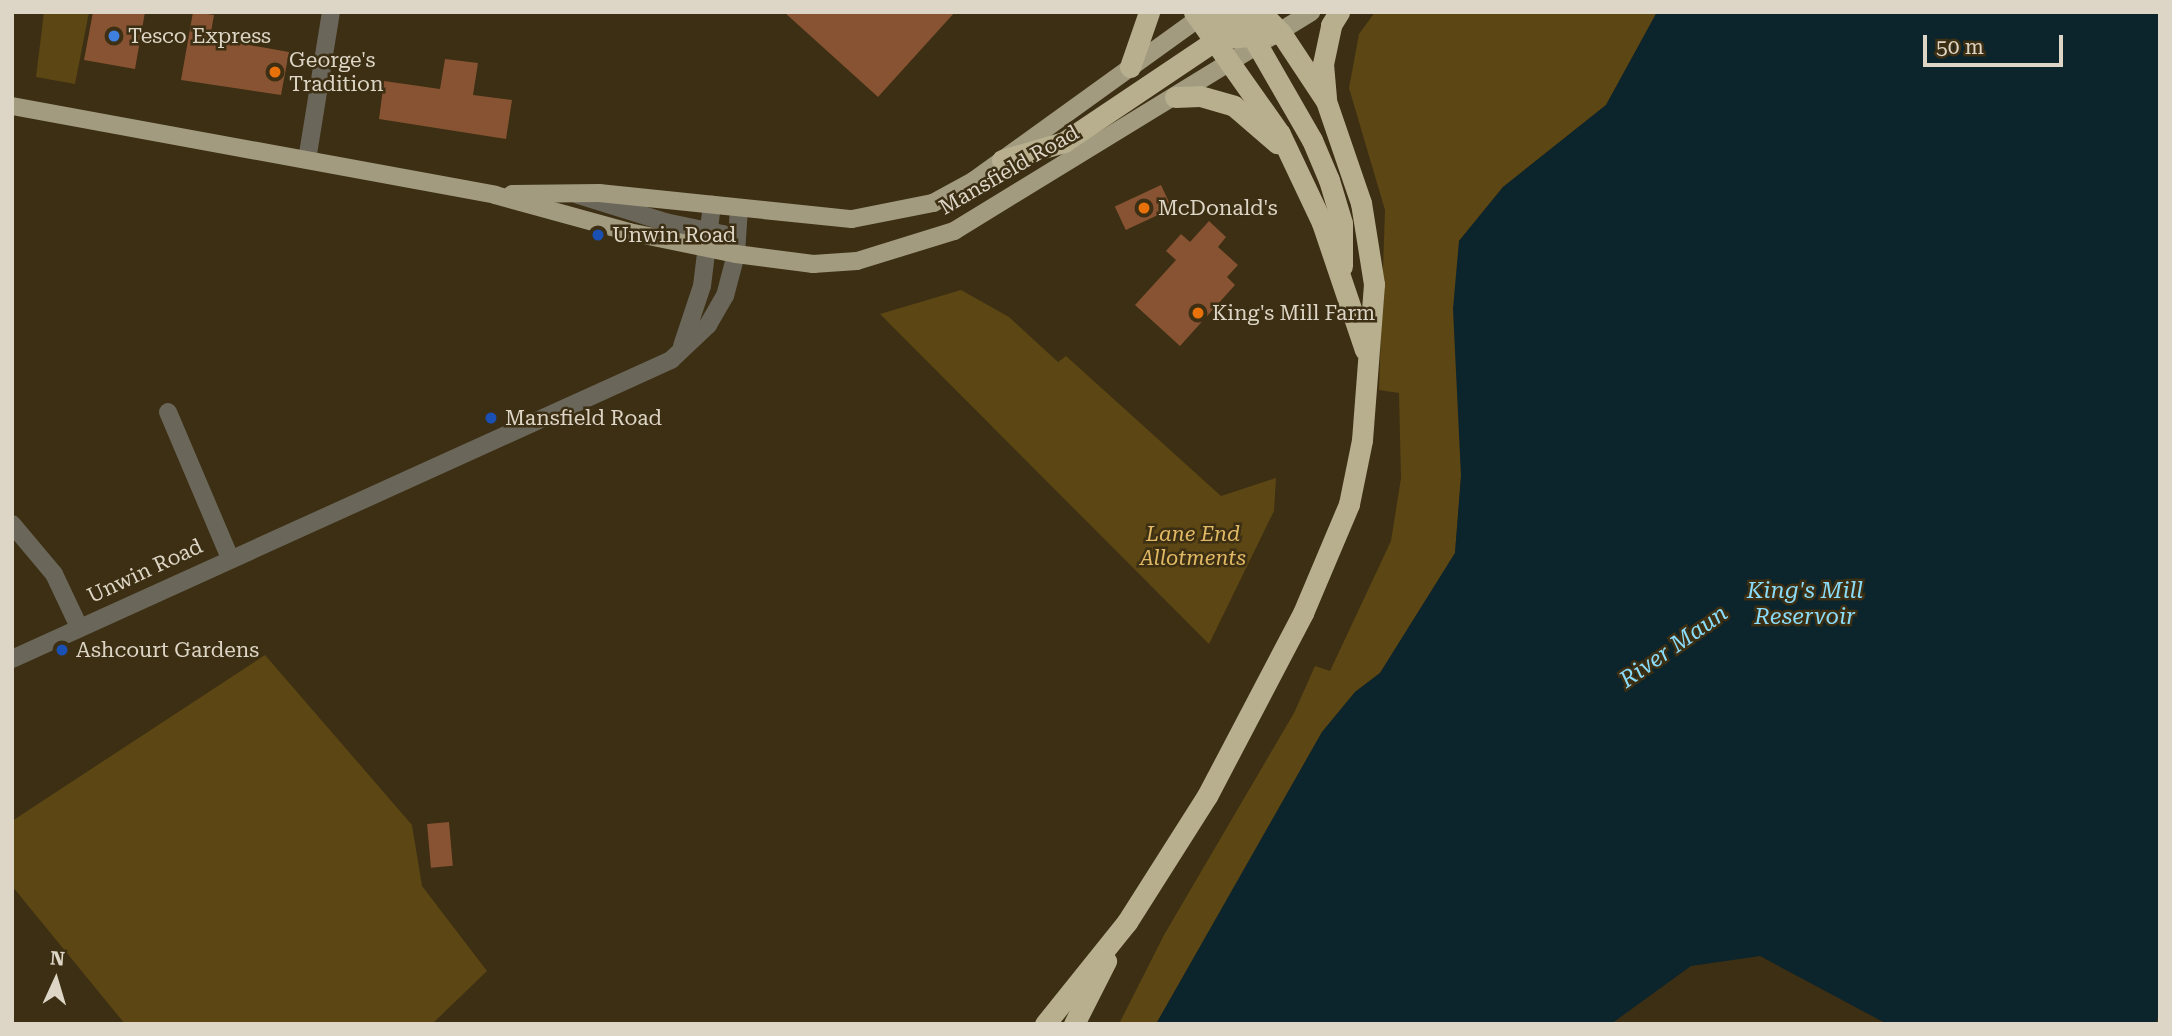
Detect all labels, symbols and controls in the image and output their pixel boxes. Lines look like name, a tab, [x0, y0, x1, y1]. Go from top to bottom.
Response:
scale bar	[1927, 21, 2067, 65]
place label: Tesco Express	[128, 23, 271, 49]
marker: Tesco Express	[106, 28, 122, 44]
text: 50 m	[1936, 35, 1984, 59]
place label: George's Tradition	[289, 47, 384, 97]
marker: George's Tradition	[267, 64, 283, 80]
street label: Mansfield Road	[935, 120, 1083, 220]
place label: McDonald's	[1158, 195, 1278, 221]
marker: McDonald's	[1136, 200, 1152, 216]
place label: Unwin Road	[612, 222, 736, 248]
marker: Unwin Road	[590, 227, 606, 243]
place label: King's Mill Farm	[1212, 300, 1375, 326]
marker: King's Mill Farm	[1190, 305, 1206, 321]
place label: Mansfield Road	[505, 405, 662, 431]
marker: Mansfield Road	[483, 410, 499, 426]
park label: Lane End Allotments	[1140, 521, 1246, 571]
street label: Unwin Road	[83, 533, 207, 609]
water label: King's Mill Reservoir	[1747, 577, 1863, 631]
water label: River Maun	[1615, 600, 1733, 694]
place label: Ashcourt Gardens	[76, 637, 259, 663]
marker: Ashcourt Gardens	[54, 642, 70, 658]
north arrow	[21, 945, 91, 1015]
text: N	[49, 947, 66, 971]

